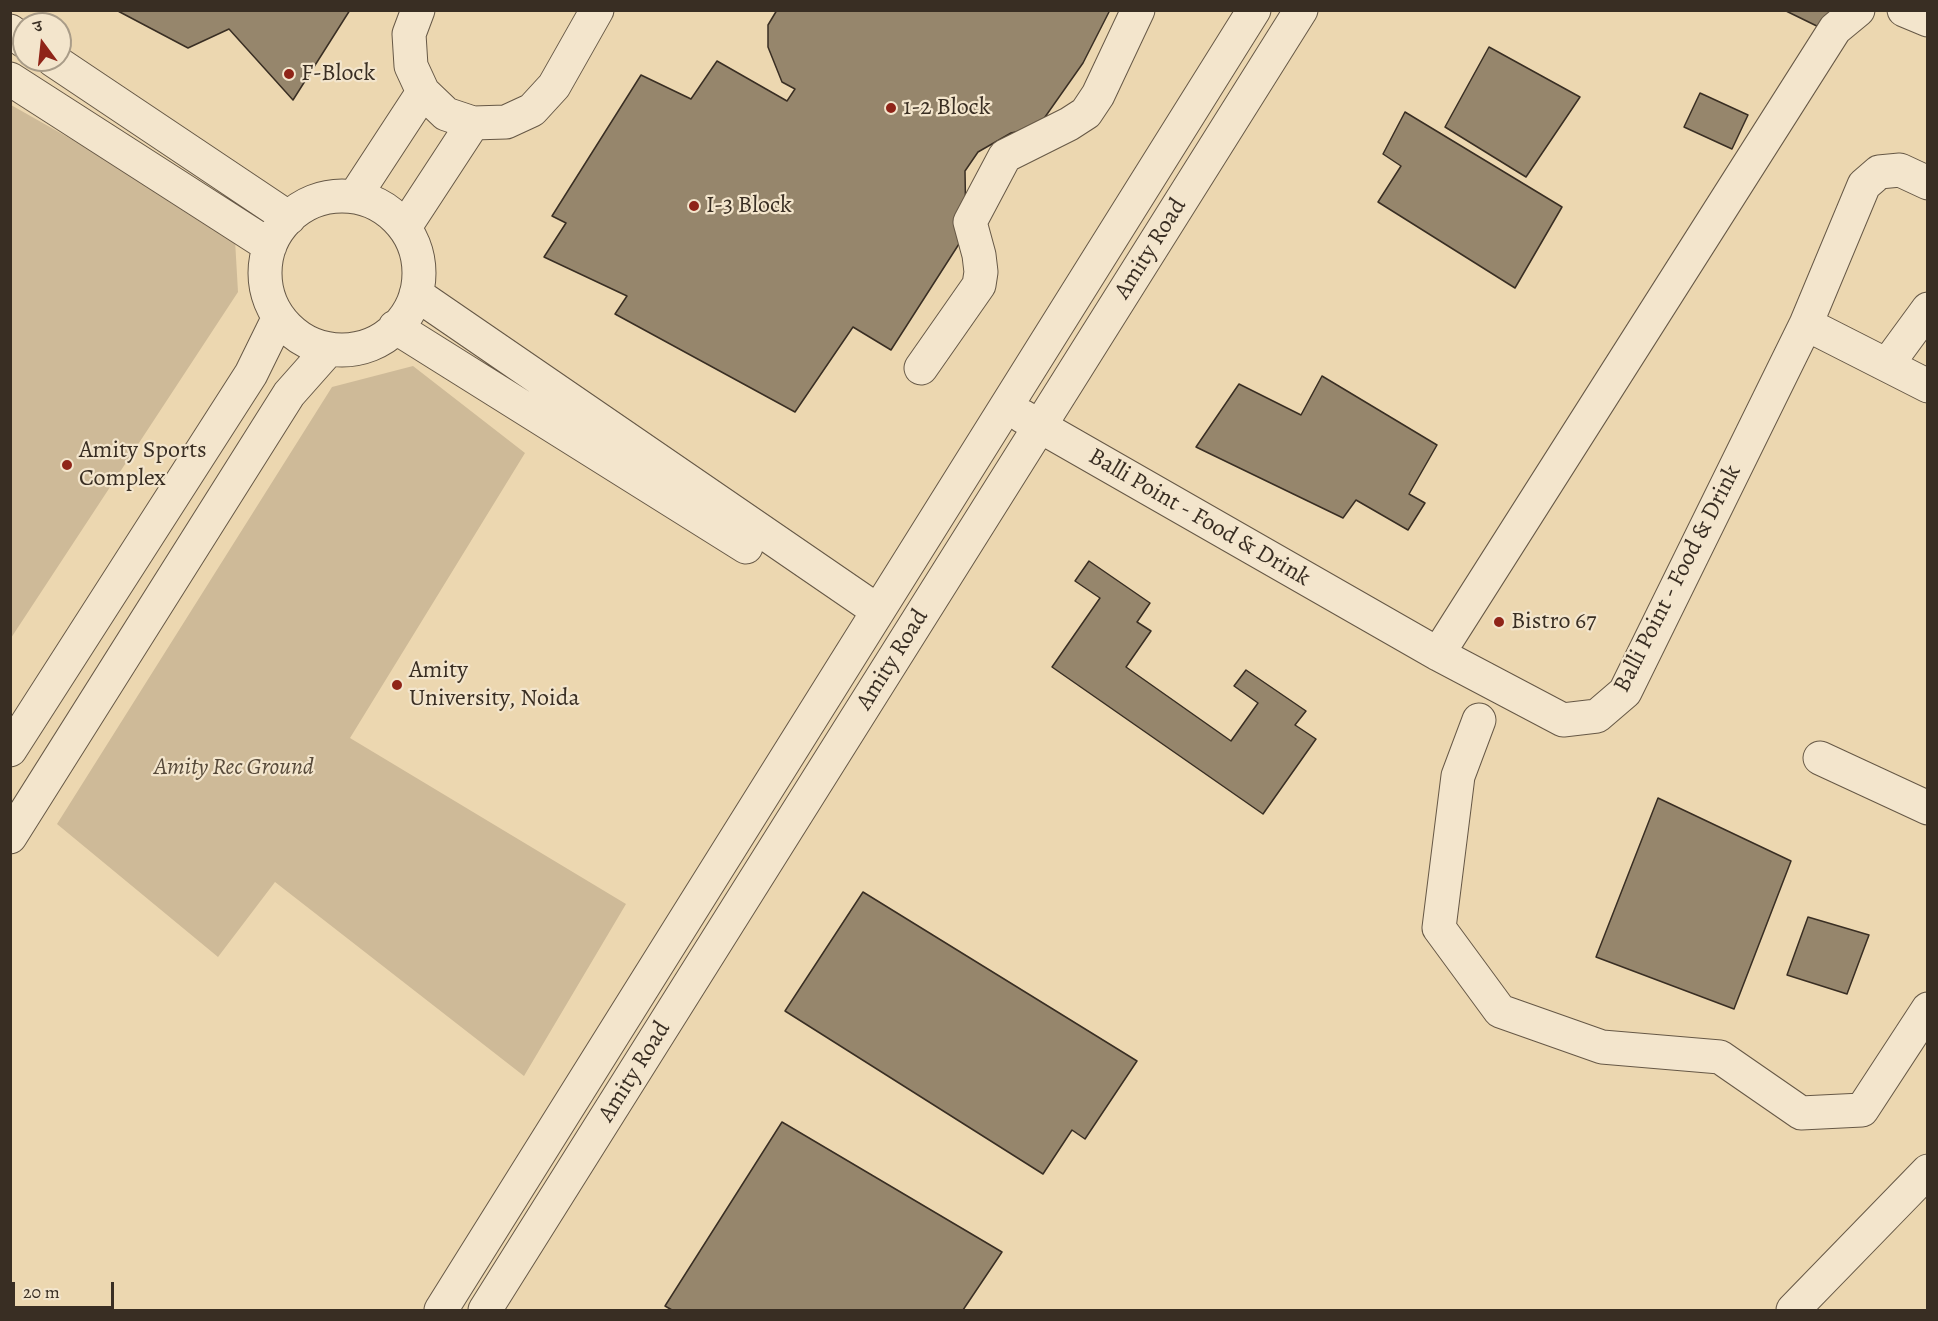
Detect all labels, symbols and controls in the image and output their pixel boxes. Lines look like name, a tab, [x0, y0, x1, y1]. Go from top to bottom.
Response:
north arrow	[12, 12, 72, 72]
text: उ	[31, 15, 45, 38]
place label: F-Block	[301, 60, 375, 88]
marker: F-Block	[282, 67, 296, 81]
place label: 1-2 Block	[903, 94, 991, 122]
marker: 1-2 Block	[884, 101, 898, 115]
place label: I-3 Block	[706, 192, 792, 220]
street label: Amity Road	[1109, 193, 1193, 305]
marker: I-3 Block	[687, 199, 701, 213]
place label: Amity Sports Complex	[79, 437, 207, 493]
street label: Balli Point - Food & Drink	[1083, 443, 1315, 593]
marker: Amity Sports Complex	[60, 458, 74, 472]
street label: Balli Point - Food & Drink	[1608, 460, 1748, 698]
street label: Amity Road	[851, 604, 935, 716]
place label: Bistro 67	[1511, 608, 1596, 636]
marker: Bistro 67	[1492, 615, 1506, 629]
place label: Amity University, Noida	[409, 657, 580, 713]
marker: Amity University, Noida	[390, 678, 404, 692]
park label: Amity Rec Ground	[154, 754, 314, 782]
street label: Amity Road	[593, 1016, 677, 1128]
scale bar	[15, 1270, 117, 1308]
text: 20 m	[23, 1280, 60, 1304]

